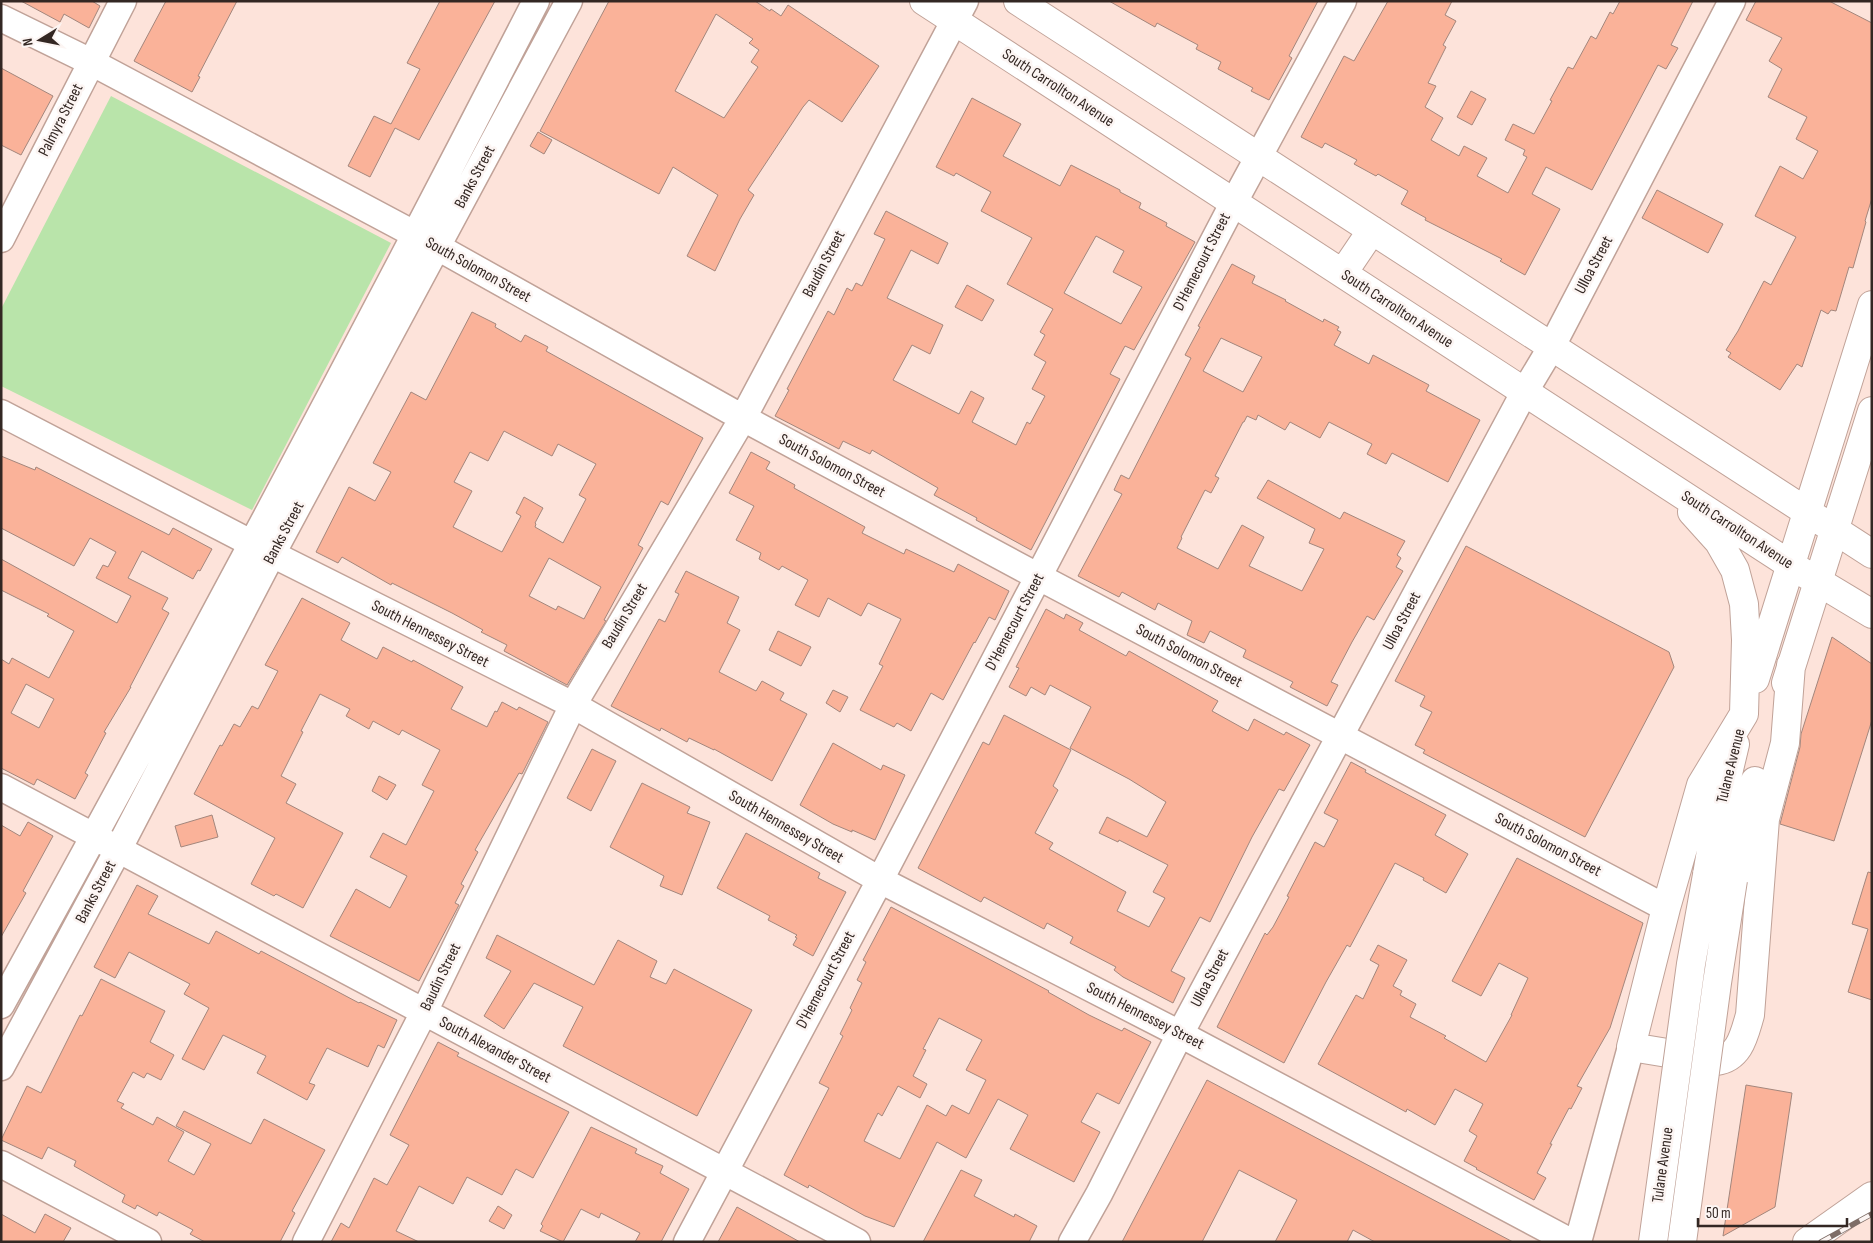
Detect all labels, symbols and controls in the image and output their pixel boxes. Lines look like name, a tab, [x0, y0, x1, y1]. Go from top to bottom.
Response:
north arrow	[15, 15, 65, 65]
text: N	[19, 37, 37, 47]
street label: South Carrollton Avenue	[999, 45, 1117, 131]
street label: Palmyra Street	[35, 80, 87, 159]
street label: Banks Street	[451, 142, 499, 212]
street label: D'Hemecourt Street	[1169, 210, 1235, 314]
street label: Baudin Street	[799, 227, 850, 301]
street label: South Solomon Street	[422, 233, 534, 307]
street label: Ulloa Street	[1571, 233, 1617, 297]
street label: South Carrollton Avenue	[1338, 266, 1456, 352]
street label: South Solomon Street	[776, 430, 888, 502]
street label: South Carrollton Avenue	[1678, 487, 1796, 573]
street label: Banks Street	[260, 498, 308, 568]
street label: D'Hemecourt Street	[981, 570, 1049, 674]
street label: Baudin Street	[598, 580, 652, 652]
street label: Ulloa Street	[1379, 589, 1425, 653]
street label: South Hennessey Street	[368, 596, 492, 672]
street label: South Solomon Street	[1133, 620, 1245, 692]
street label: Tulane Avenue	[1713, 727, 1749, 805]
street label: South Hennessey Street	[725, 786, 847, 868]
street label: South Solomon Street	[1492, 809, 1604, 881]
street label: Banks Street	[72, 857, 120, 927]
street label: D'Hemecourt Street	[792, 928, 860, 1032]
street label: Baudin Street	[416, 940, 466, 1014]
street label: Ulloa Street	[1187, 946, 1233, 1010]
street label: South Hennessey Street	[1083, 978, 1207, 1054]
street label: South Alexander Street	[436, 1013, 554, 1087]
street label: Tulane Avenue	[1648, 1126, 1678, 1204]
scale bar	[1698, 1196, 1847, 1228]
text: 50 m	[1706, 1204, 1731, 1223]

